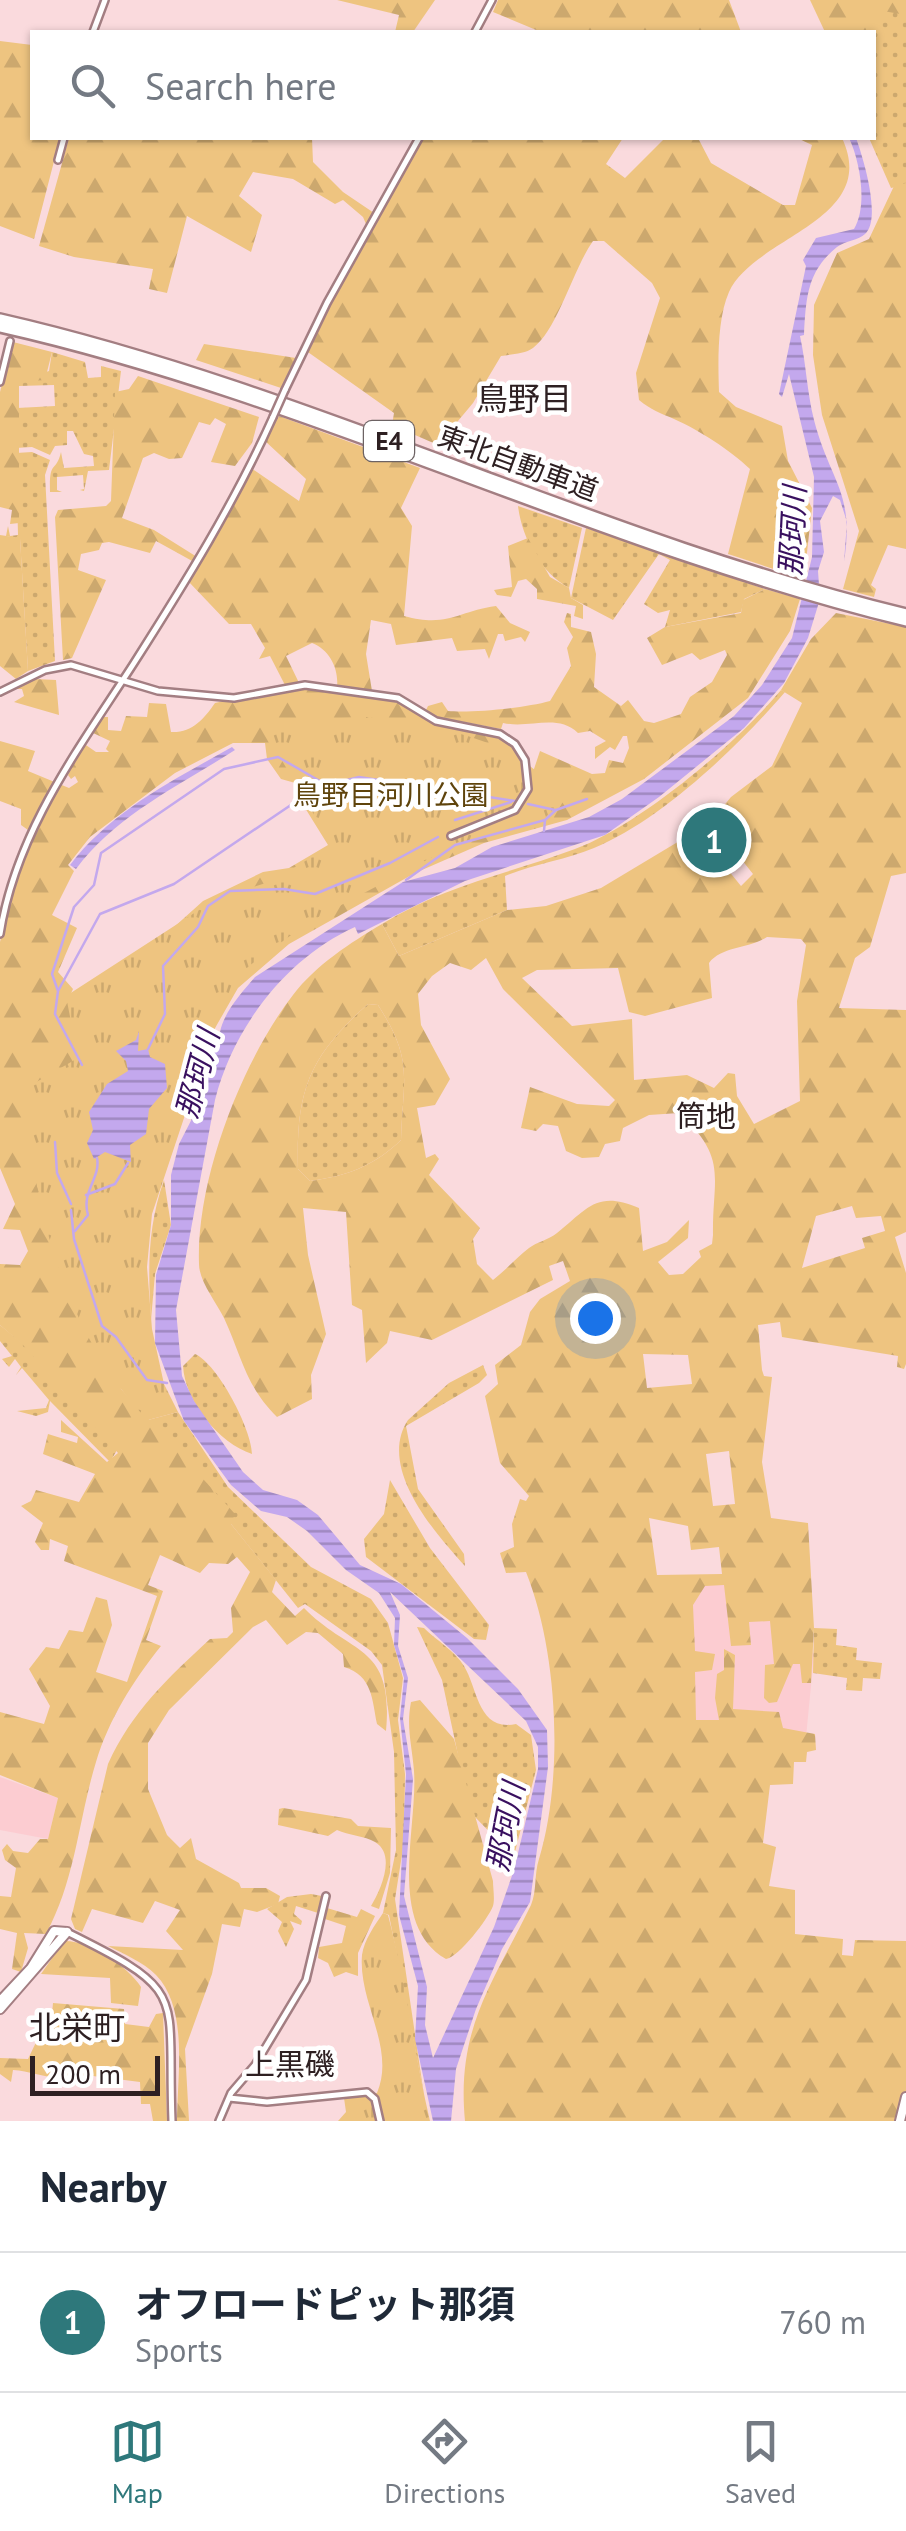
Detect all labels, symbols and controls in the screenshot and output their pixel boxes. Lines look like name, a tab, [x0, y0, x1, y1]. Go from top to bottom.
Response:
search box	[30, 30, 876, 140]
icon: search	[65, 58, 120, 113]
text: Search here	[145, 61, 337, 110]
district label: 鳥野目	[476, 377, 572, 419]
street label: 東北自動車道	[433, 416, 603, 509]
road number: E4	[364, 421, 414, 461]
water label: 那珂川	[770, 482, 813, 577]
park label: 鳥野目河川公園	[293, 776, 489, 813]
pin: 1	[682, 802, 746, 878]
water label: 那珂川	[166, 1022, 228, 1122]
district label: 筒地	[676, 1096, 736, 1135]
your location	[570, 1293, 621, 1344]
water label: 那珂川	[477, 1776, 533, 1875]
district label: 北栄町	[29, 2006, 125, 2048]
district label: 上黒磯	[245, 2044, 335, 2083]
scale bar	[30, 2051, 160, 2096]
text: 200 m	[45, 2055, 121, 2092]
text: Nearby	[40, 2159, 167, 2214]
text: オフロードピット那須	[135, 2279, 515, 2328]
text: 1	[63, 2301, 82, 2343]
text: 760 m	[779, 2301, 866, 2343]
text: Sports	[135, 2329, 223, 2371]
tab: Map	[110, 2414, 165, 2511]
tab: Directions	[384, 2414, 505, 2511]
tab: Saved	[725, 2414, 796, 2511]

